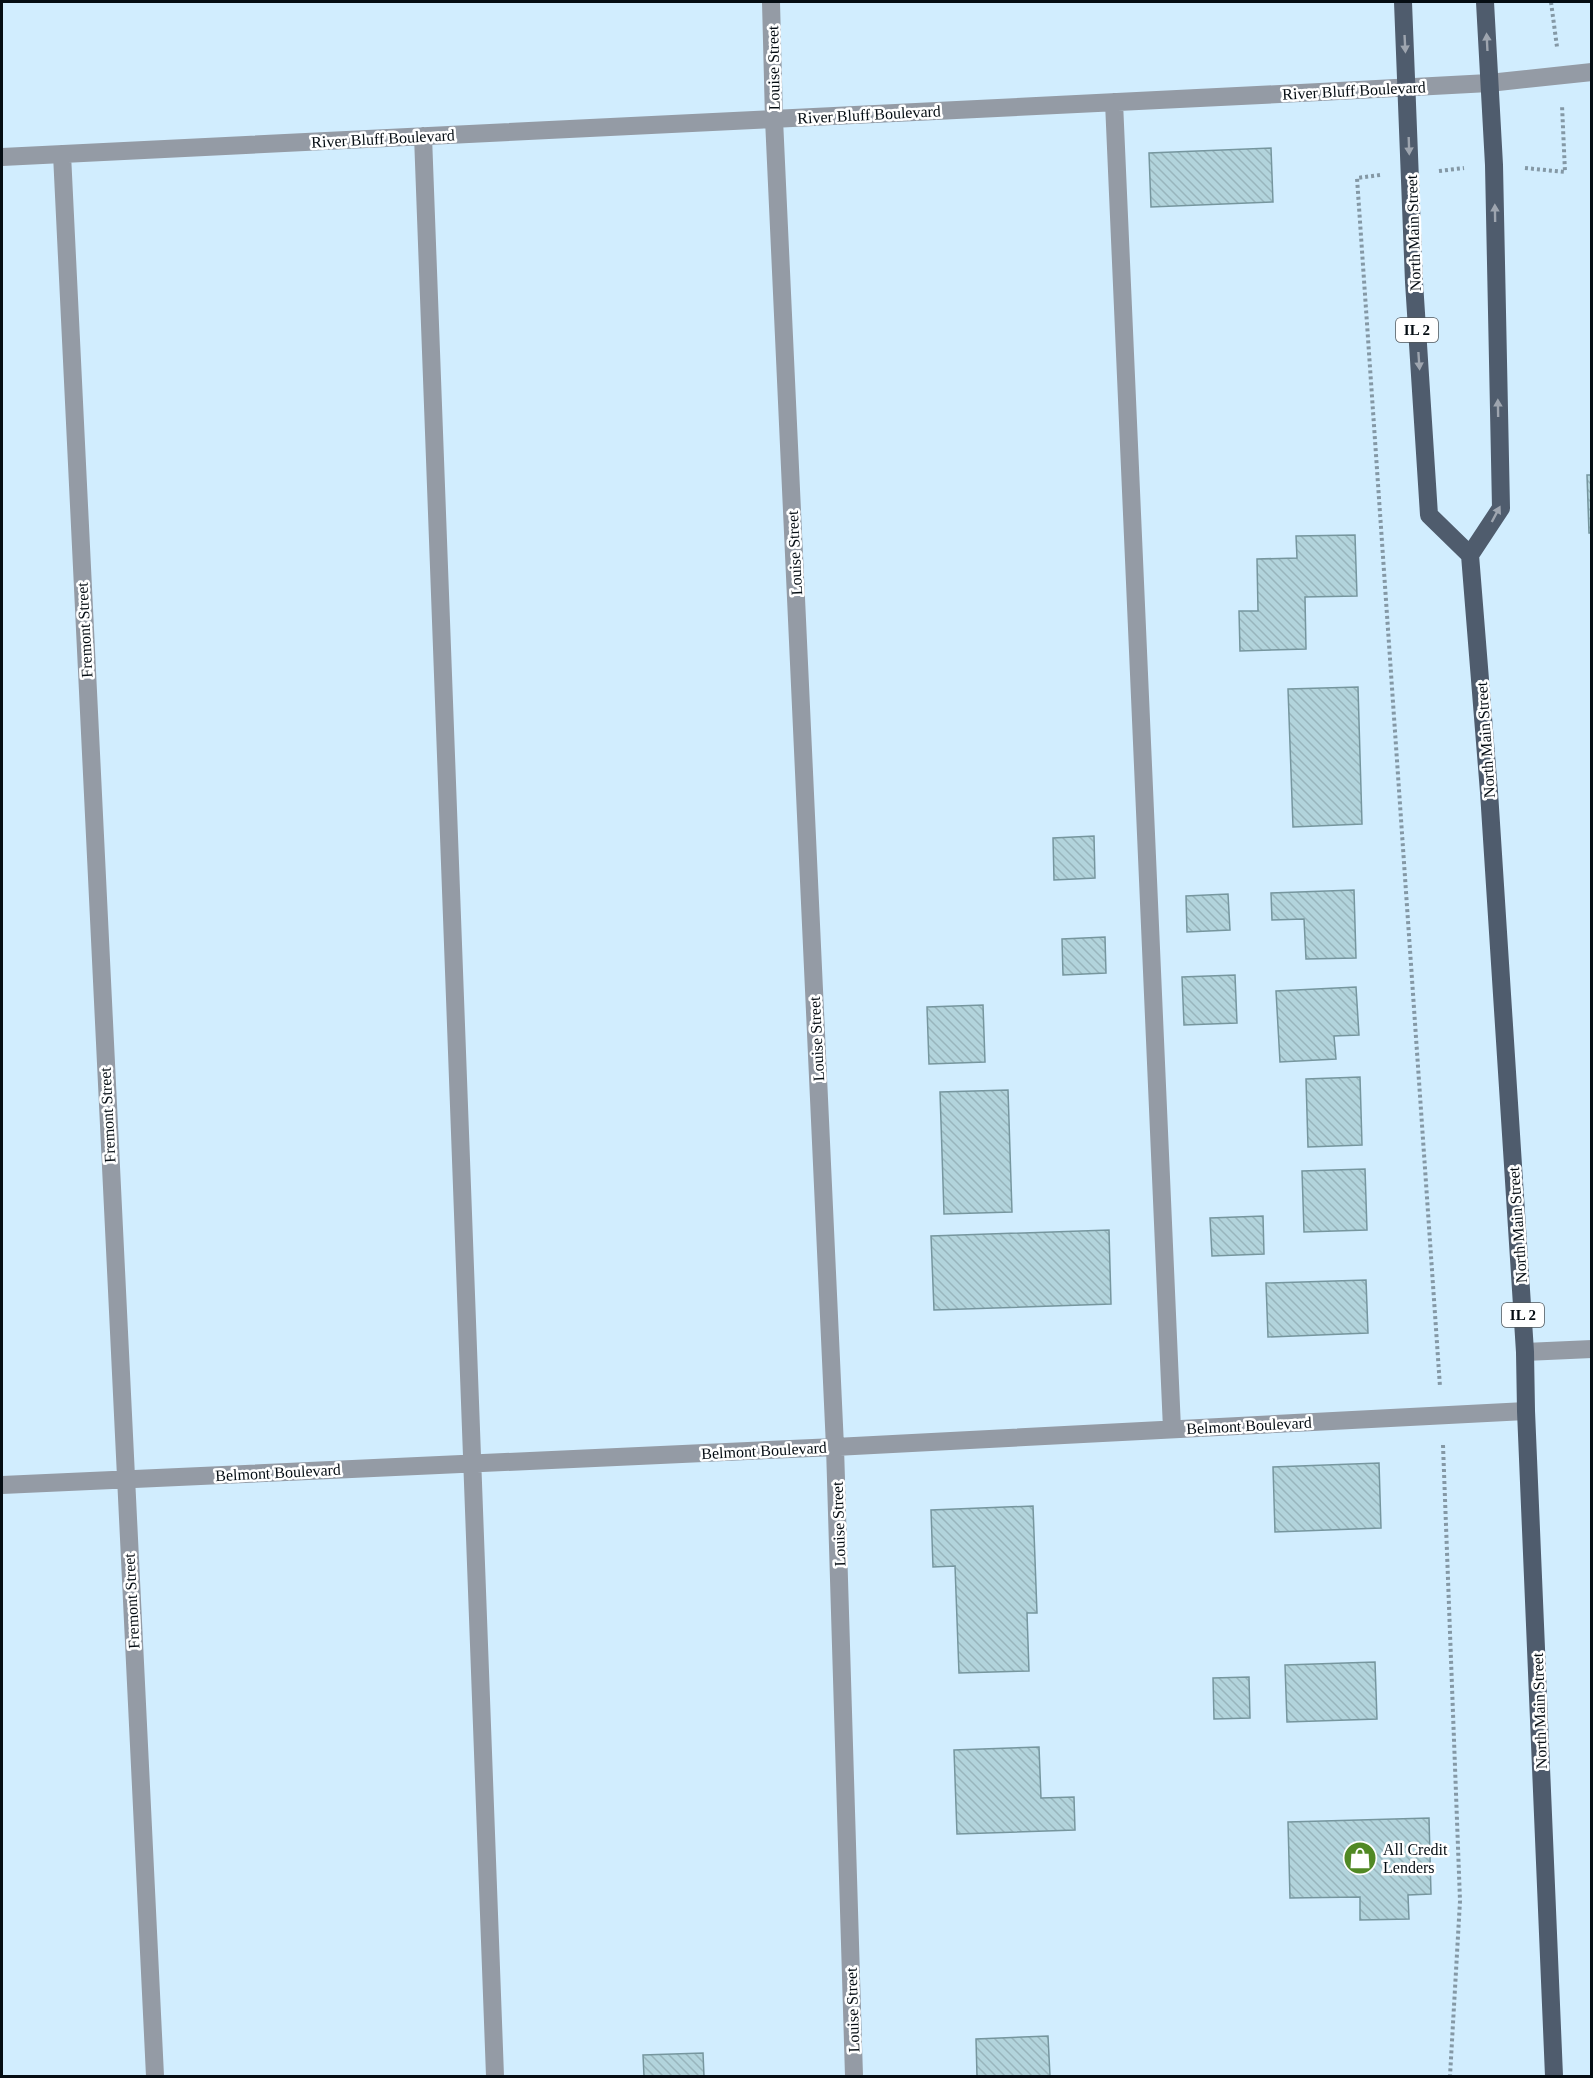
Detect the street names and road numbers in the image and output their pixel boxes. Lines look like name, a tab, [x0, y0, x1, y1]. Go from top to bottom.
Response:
street label: Louise Street	[764, 25, 783, 111]
street label: River Bluff Boulevard	[1282, 78, 1426, 103]
street label: River Bluff Boulevard	[797, 102, 941, 127]
street label: River Bluff Boulevard	[311, 126, 455, 151]
street label: North Main Street	[1403, 174, 1424, 291]
road number: IL 2	[1396, 318, 1438, 342]
street label: Louise Street	[784, 510, 805, 596]
street label: Fremont Street	[73, 581, 95, 678]
street label: North Main Street	[1473, 681, 1498, 799]
street label: Louise Street	[806, 996, 827, 1082]
street label: Fremont Street	[96, 1066, 118, 1163]
street label: North Main Street	[1505, 1166, 1530, 1284]
road number: IL 2	[1502, 1303, 1544, 1327]
street label: Belmont Boulevard	[1186, 1414, 1312, 1437]
street label: Belmont Boulevard	[701, 1439, 827, 1462]
street label: Belmont Boulevard	[215, 1461, 341, 1484]
street label: Louise Street	[829, 1481, 848, 1567]
street label: Fremont Street	[120, 1552, 142, 1649]
street label: North Main Street	[1529, 1652, 1550, 1769]
street label: Louise Street	[843, 1967, 862, 2053]

